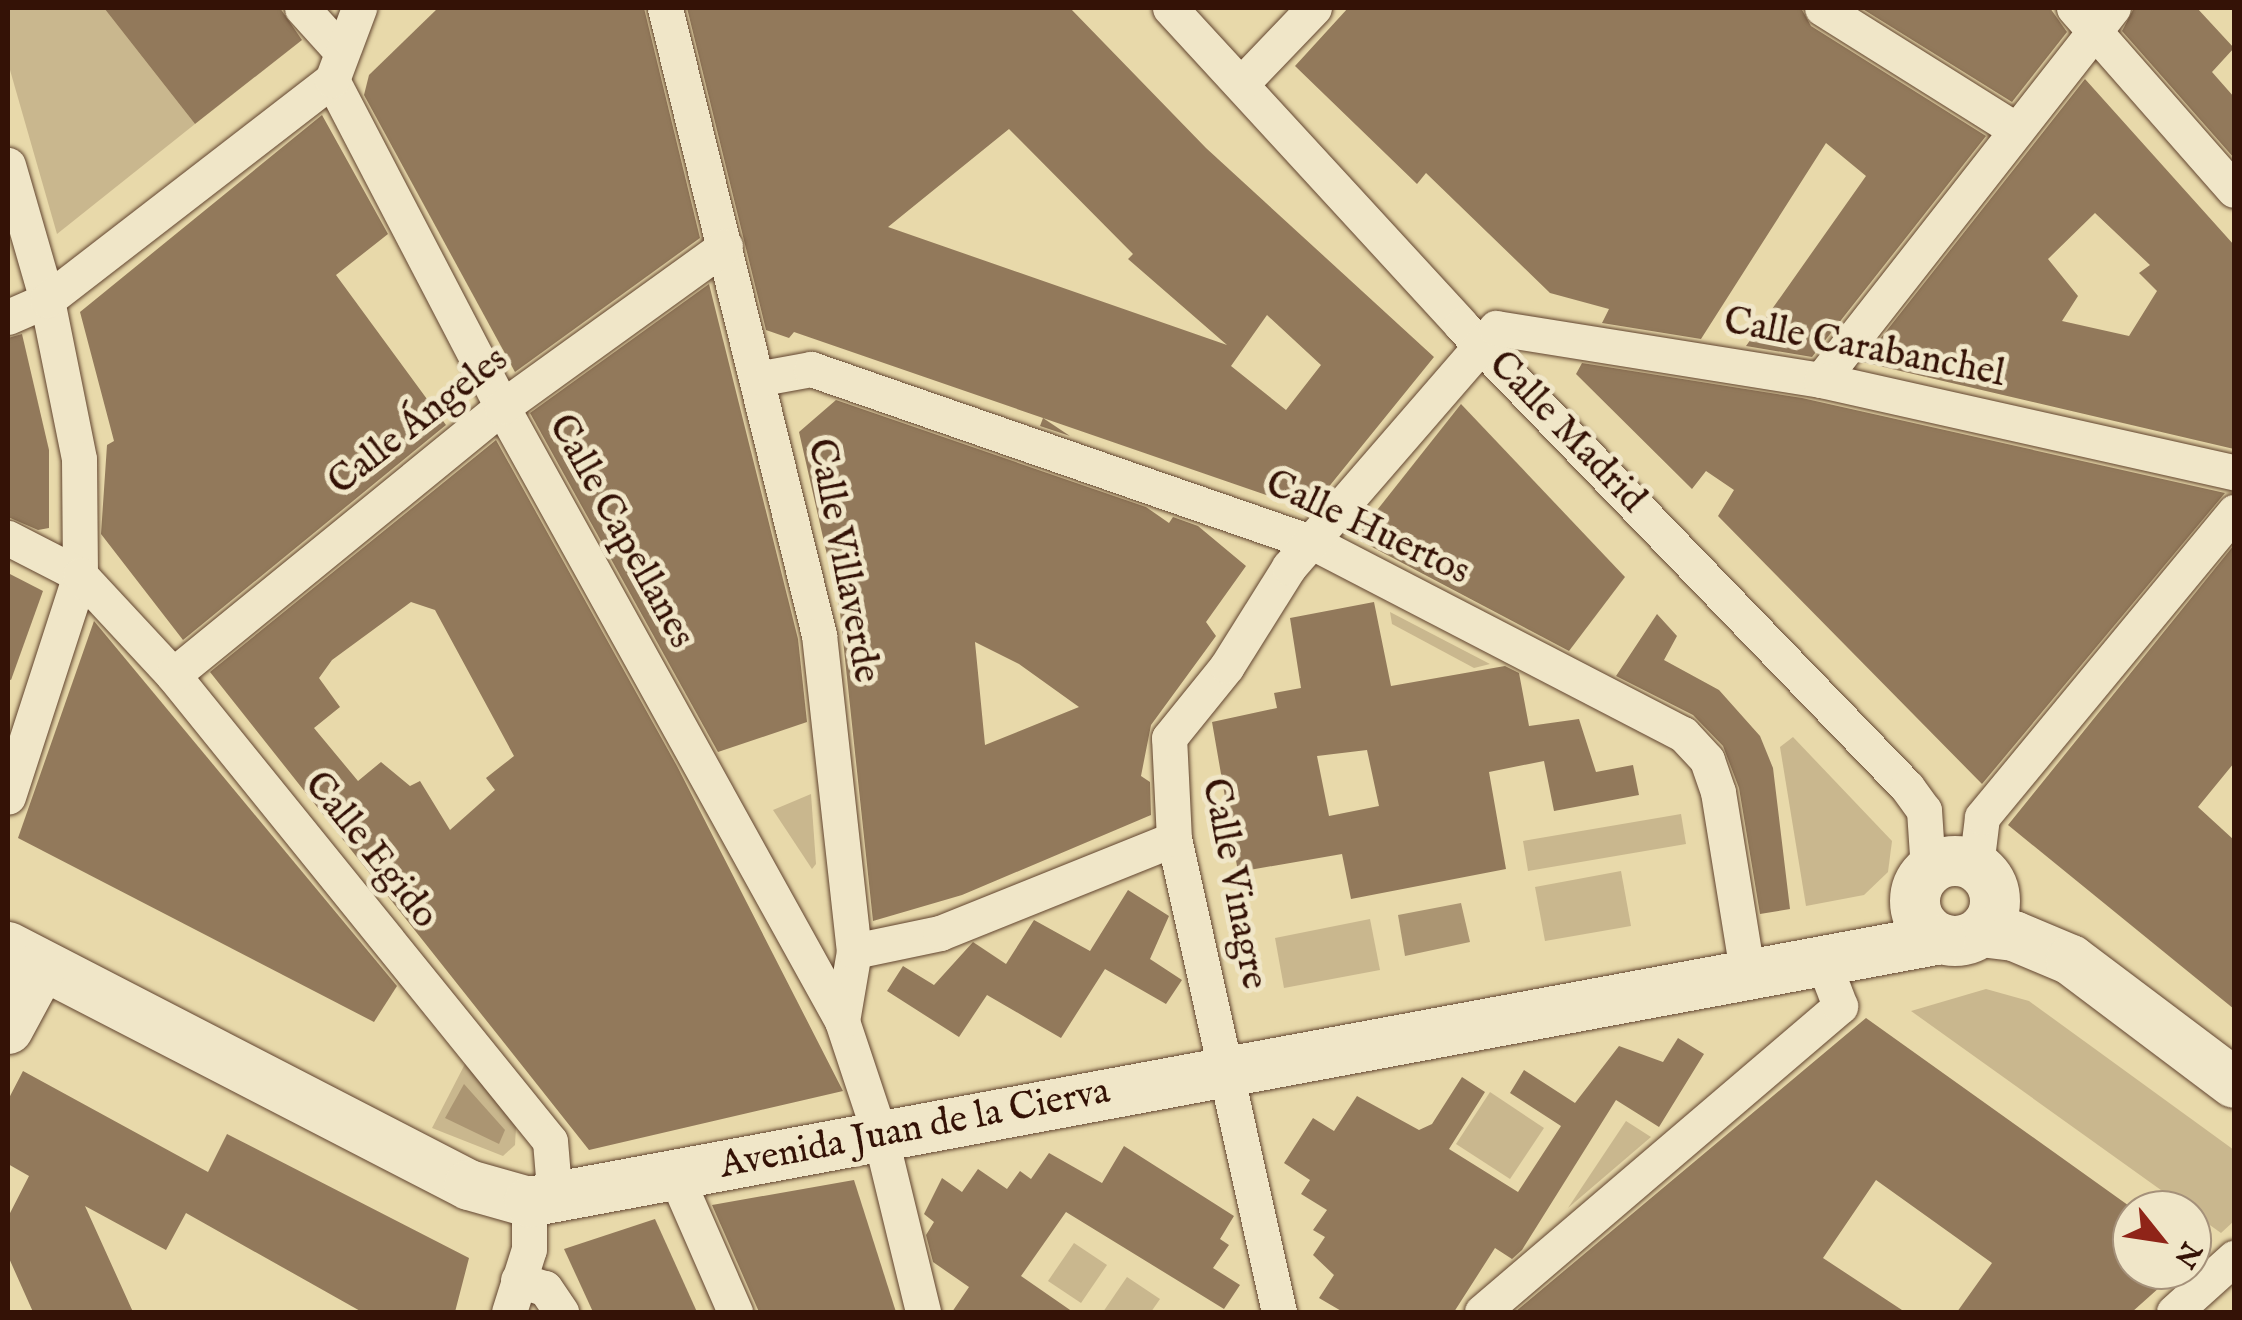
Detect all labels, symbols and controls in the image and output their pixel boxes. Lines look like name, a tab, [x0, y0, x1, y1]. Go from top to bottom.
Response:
street label: Calle Carabanchel	[1720, 299, 2008, 399]
street label: Calle Ángeles	[320, 338, 518, 506]
street label: Calle Madrid	[1478, 343, 1654, 523]
street label: Calle Capellanes	[537, 407, 703, 657]
street label: Calle Villaverde	[796, 435, 888, 687]
street label: Calle Huertos	[1258, 462, 1476, 596]
street label: Calle Egido	[293, 764, 447, 938]
street label: Calle Vinagre	[1190, 775, 1276, 993]
street label: Avenida Juan de la Cierva	[716, 1070, 1114, 1190]
north arrow	[2112, 1190, 2212, 1290]
text: N	[2165, 1235, 2208, 1273]

